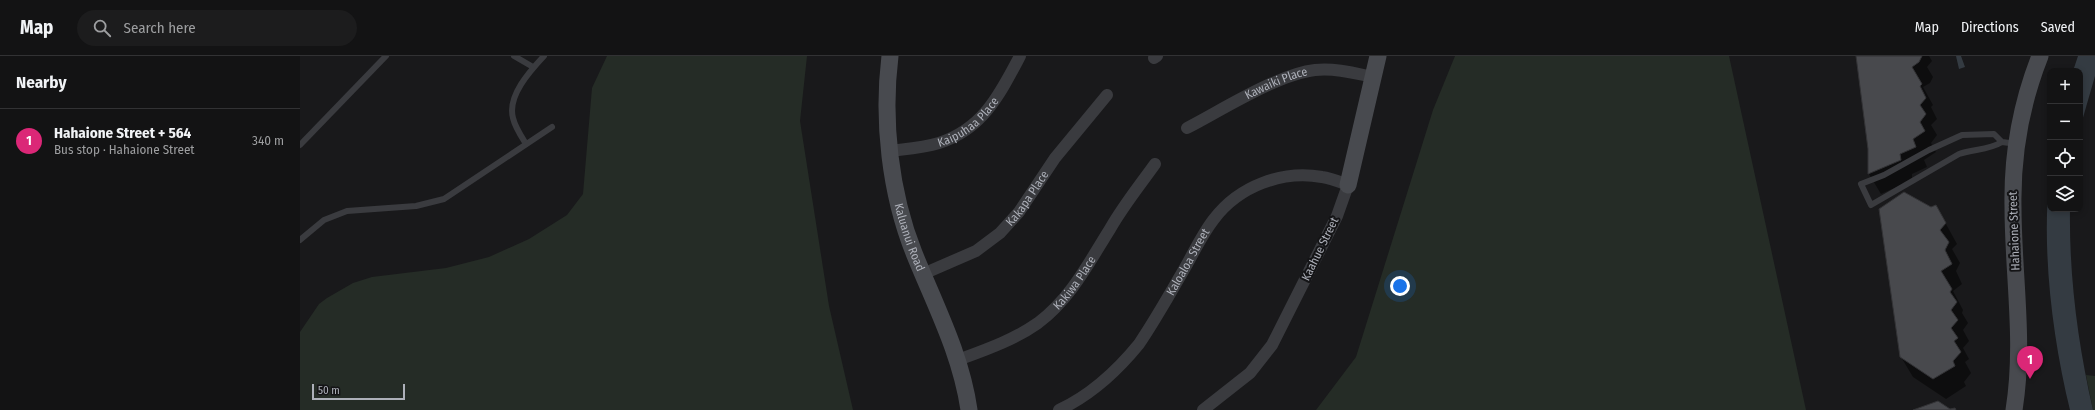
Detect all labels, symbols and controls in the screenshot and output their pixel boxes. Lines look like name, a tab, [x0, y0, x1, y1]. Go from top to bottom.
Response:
search box	[77, 10, 357, 46]
text: Map	[20, 16, 53, 39]
icon: search	[91, 17, 113, 39]
text: Search here	[123, 19, 196, 37]
text: Map	[1915, 19, 1939, 36]
text: Directions	[1961, 19, 2019, 36]
text: Saved	[2041, 19, 2075, 36]
street label: Kawaiki Place	[1243, 64, 1309, 102]
map controls	[2047, 68, 2083, 212]
button: +	[2047, 68, 2083, 104]
text: Nearby	[16, 72, 67, 93]
street label: Kaipuhaa Place	[936, 94, 1002, 150]
button: −	[2047, 104, 2083, 140]
text: Hahaione Street + 564	[54, 124, 191, 142]
text: 1	[26, 133, 32, 148]
text: 340 m	[252, 133, 284, 148]
button: locate	[2047, 140, 2083, 176]
text: Bus stop · Hahaione Street	[54, 142, 195, 157]
street label: Kakapa Place	[1003, 168, 1052, 229]
button: layers	[2047, 176, 2083, 212]
street label: Hahaione Street	[2006, 191, 2022, 271]
street label: Kaluanui Road	[892, 202, 928, 273]
street label: Kaahue Street	[1299, 215, 1341, 283]
street label: Kaloaloa Street	[1164, 226, 1212, 298]
street label: Kakiwa Place	[1050, 253, 1099, 313]
your location	[1390, 276, 1410, 296]
pin: 1	[2017, 346, 2043, 379]
scale bar	[312, 382, 405, 401]
text: 50 m	[318, 384, 340, 397]

